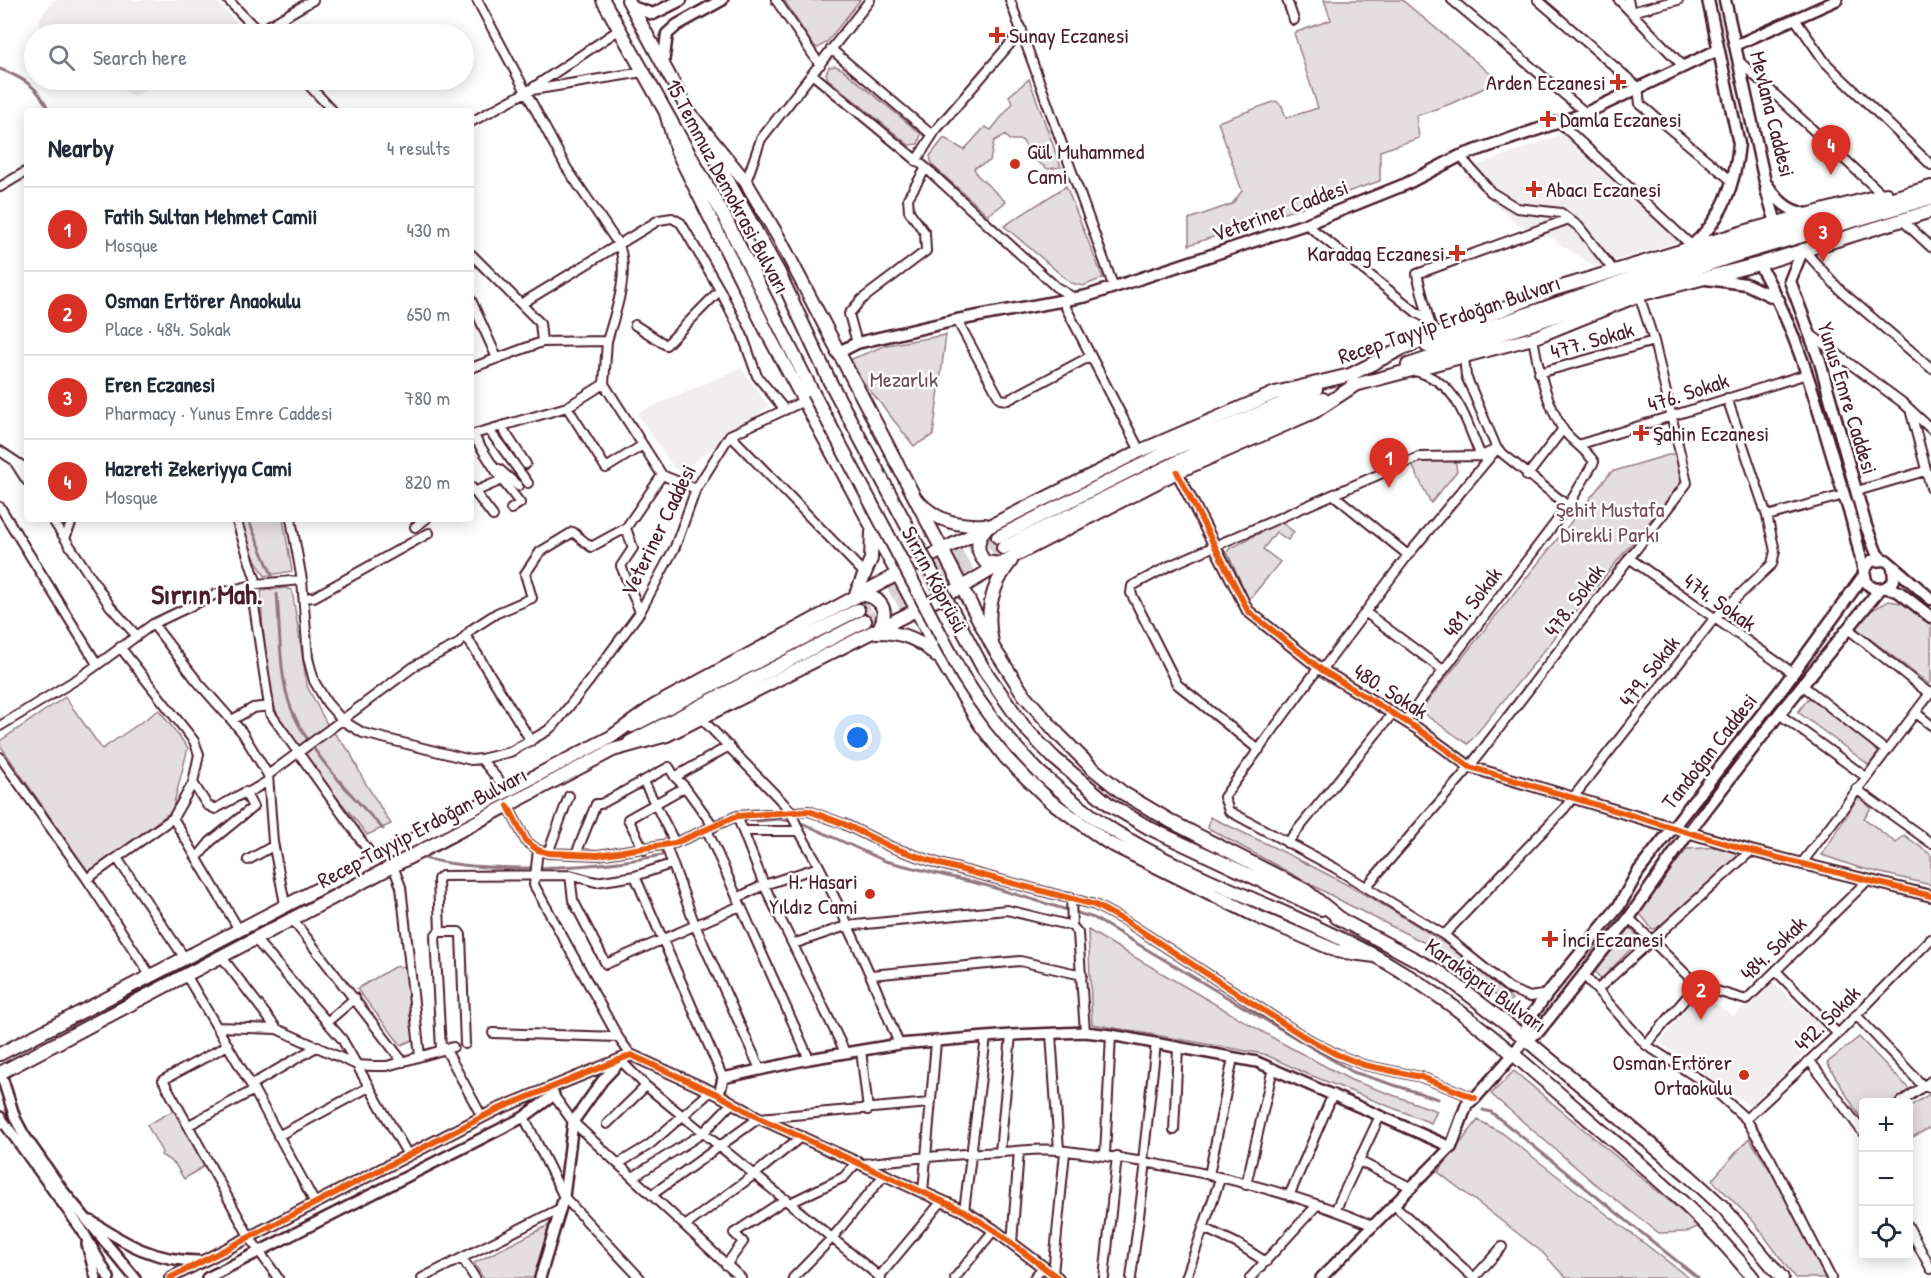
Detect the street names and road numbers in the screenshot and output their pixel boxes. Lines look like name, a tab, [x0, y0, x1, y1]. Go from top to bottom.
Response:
street label: Mevlana Caddesi	[1743, 48, 1803, 180]
street label: 15 Temmuz Demokrasi Bulvarı	[659, 73, 797, 299]
street label: Veteriner Caddesi	[1208, 171, 1352, 249]
street label: Recep Tayyip Erdoğan Bulvarı	[1334, 267, 1564, 371]
street label: 477. Sokak	[1547, 314, 1637, 366]
street label: Yunus Emre Caddesi	[1811, 318, 1885, 478]
street label: 476. Sokak	[1644, 365, 1732, 419]
street label: Veteriner Caddesi	[613, 459, 703, 601]
street label: Sırrın Köprüsü	[894, 521, 976, 638]
street label: 478. Sokak	[1537, 557, 1611, 643]
street label: 481. Sokak	[1436, 560, 1508, 644]
street label: 474. Sokak	[1677, 566, 1763, 638]
street label: 479. Sokak	[1612, 629, 1686, 713]
street label: 480. Sokak	[1348, 656, 1434, 726]
street label: Tandoğan Caddesi	[1654, 687, 1764, 815]
street label: Recep Tayyip Erdoğan Bulvarı	[312, 759, 532, 895]
street label: 484. Sokak	[1733, 909, 1813, 987]
street label: Karaköprü Bulvarı	[1419, 931, 1553, 1039]
street label: 492. Sokak	[1787, 978, 1867, 1058]

